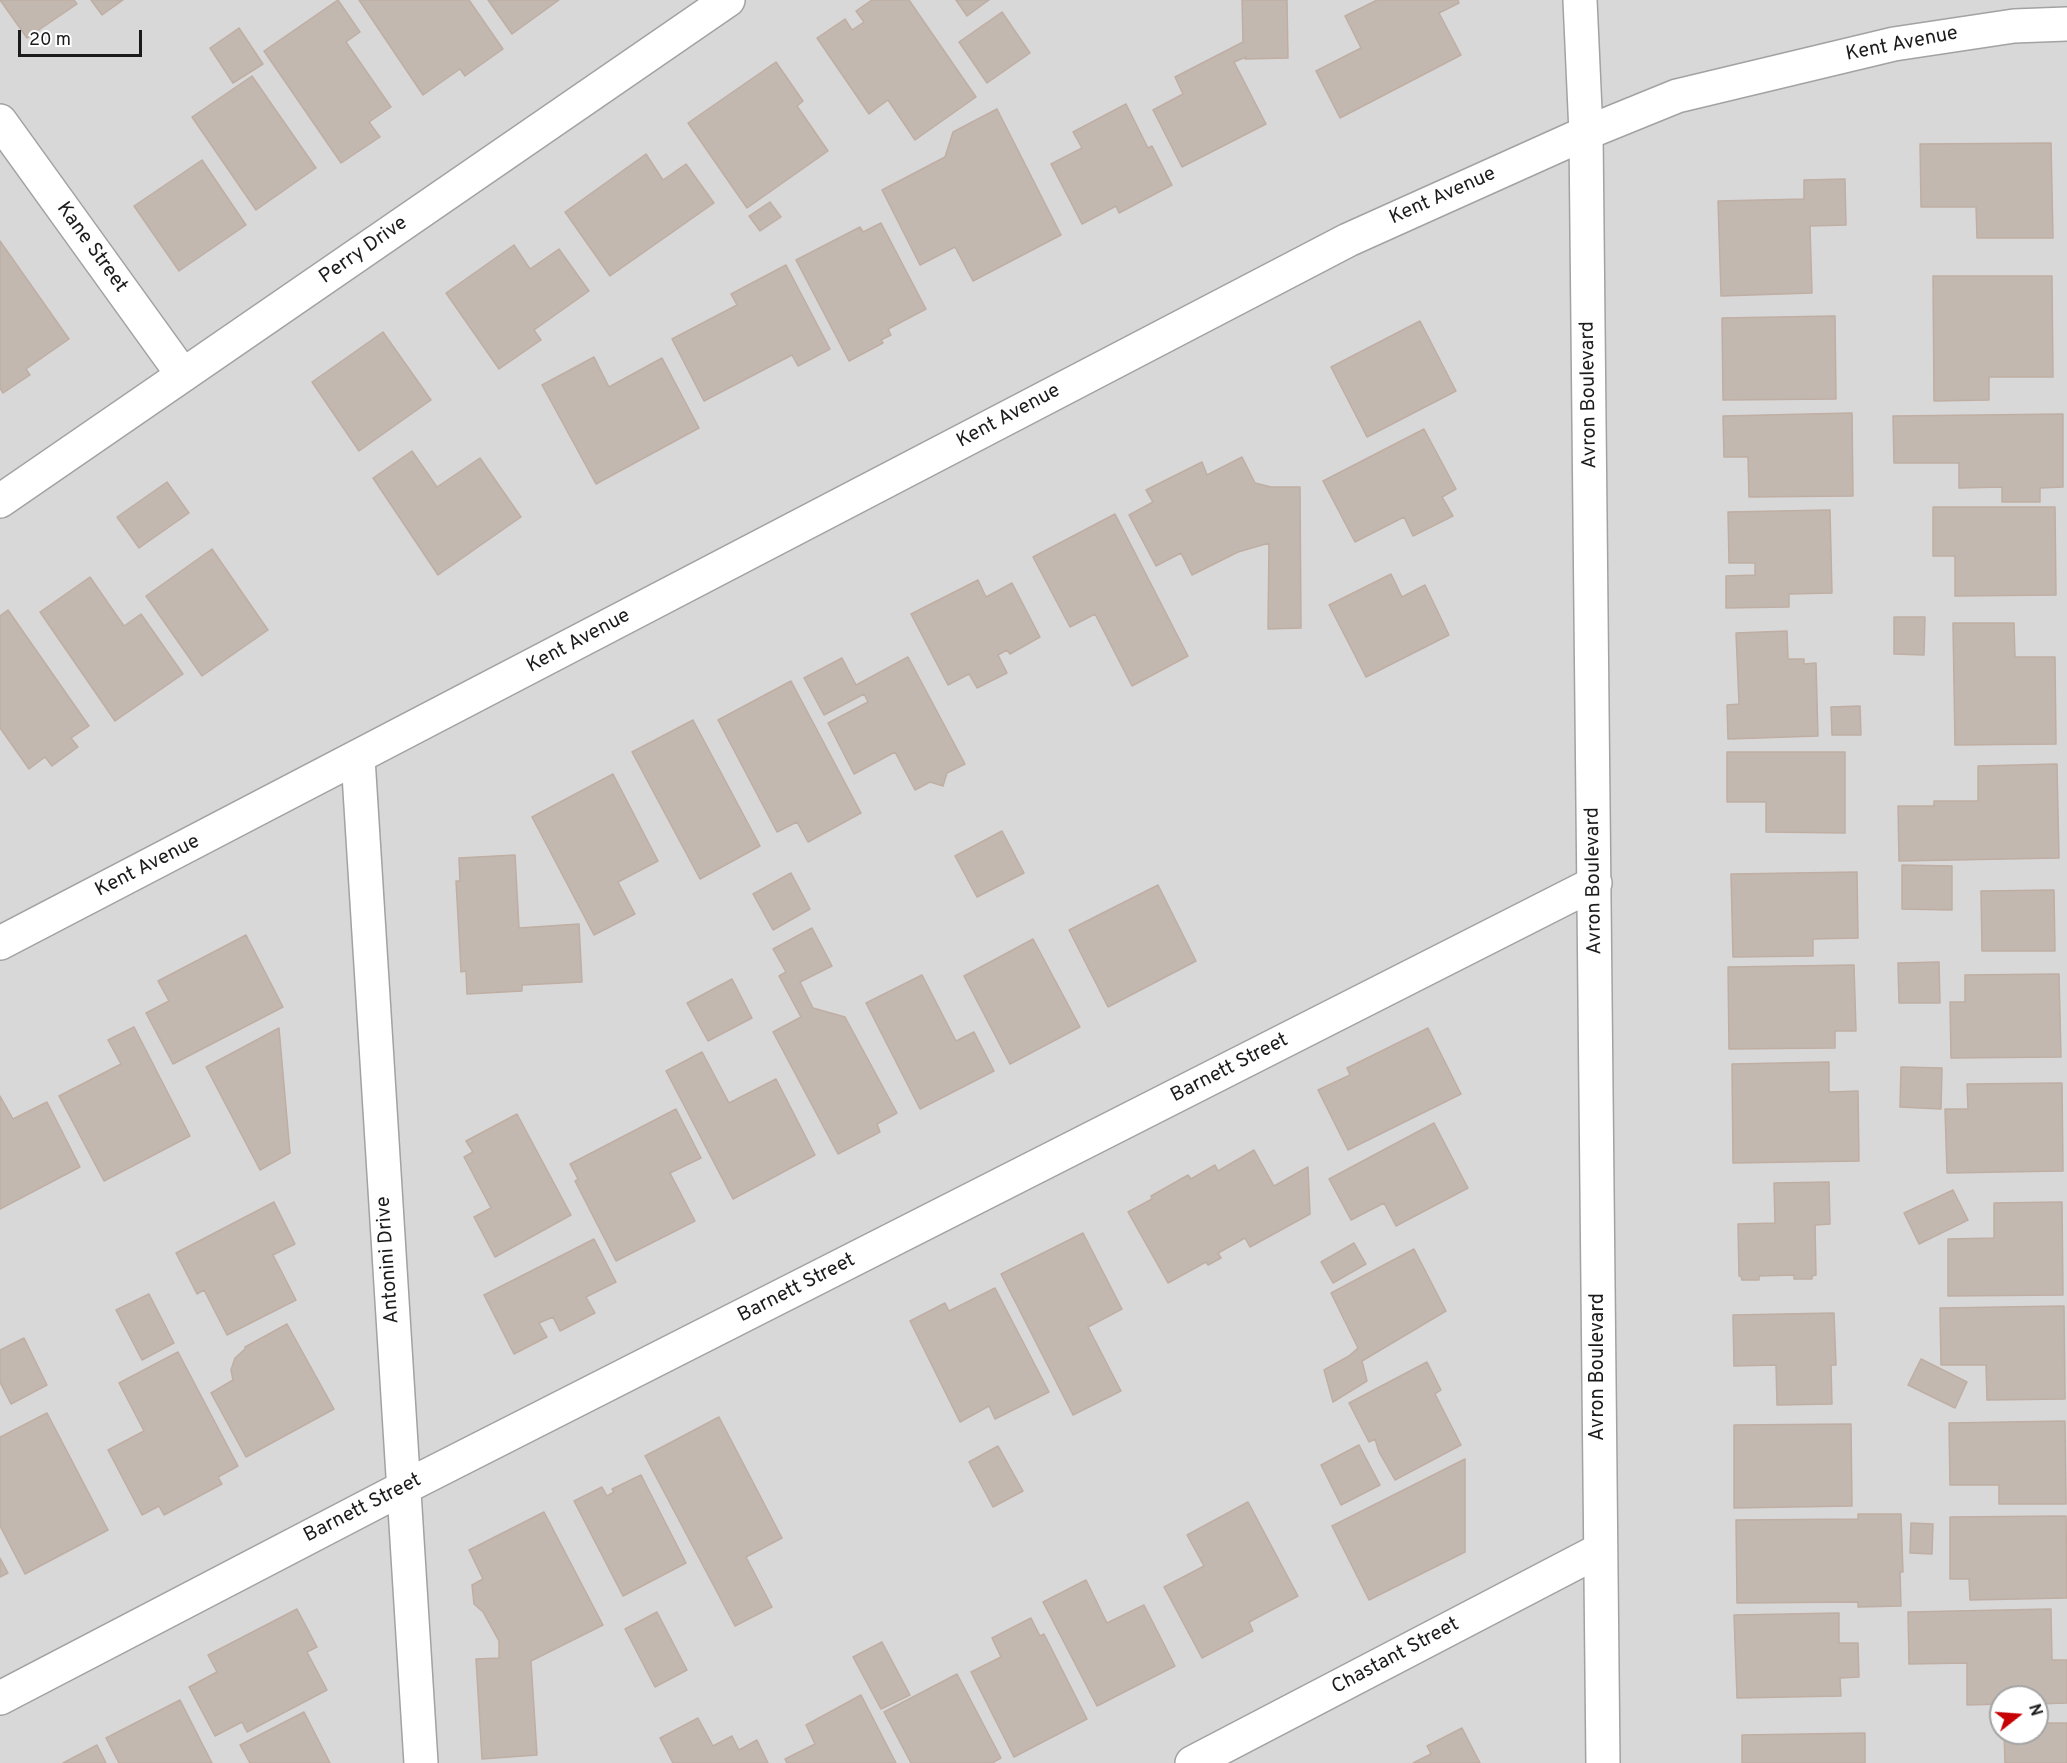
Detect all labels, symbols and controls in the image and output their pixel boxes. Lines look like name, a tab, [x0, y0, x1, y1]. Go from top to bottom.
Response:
scale bar	[21, 18, 146, 56]
street label: Kent Avenue	[1844, 22, 1960, 68]
text: 20 m	[29, 29, 71, 52]
street label: Kent Avenue	[1386, 163, 1500, 231]
street label: Kane Street	[50, 198, 132, 298]
street label: Perry Drive	[315, 212, 413, 290]
street label: Avron Boulevard	[1577, 321, 1603, 469]
street label: Kent Avenue	[953, 380, 1065, 454]
street label: Kent Avenue	[523, 605, 635, 679]
street label: Avron Boulevard	[1582, 807, 1608, 955]
street label: Kent Avenue	[92, 830, 204, 904]
street label: Barnett Street	[1167, 1029, 1293, 1109]
street label: Antonini Drive	[373, 1195, 405, 1325]
street label: Barnett Street	[734, 1249, 860, 1329]
street label: Avron Boulevard	[1587, 1293, 1611, 1441]
street label: Barnett Street	[300, 1469, 426, 1549]
street label: Chastant Street	[1328, 1613, 1464, 1701]
north arrow	[1989, 1685, 2049, 1745]
text: N	[2023, 1702, 2046, 1719]

